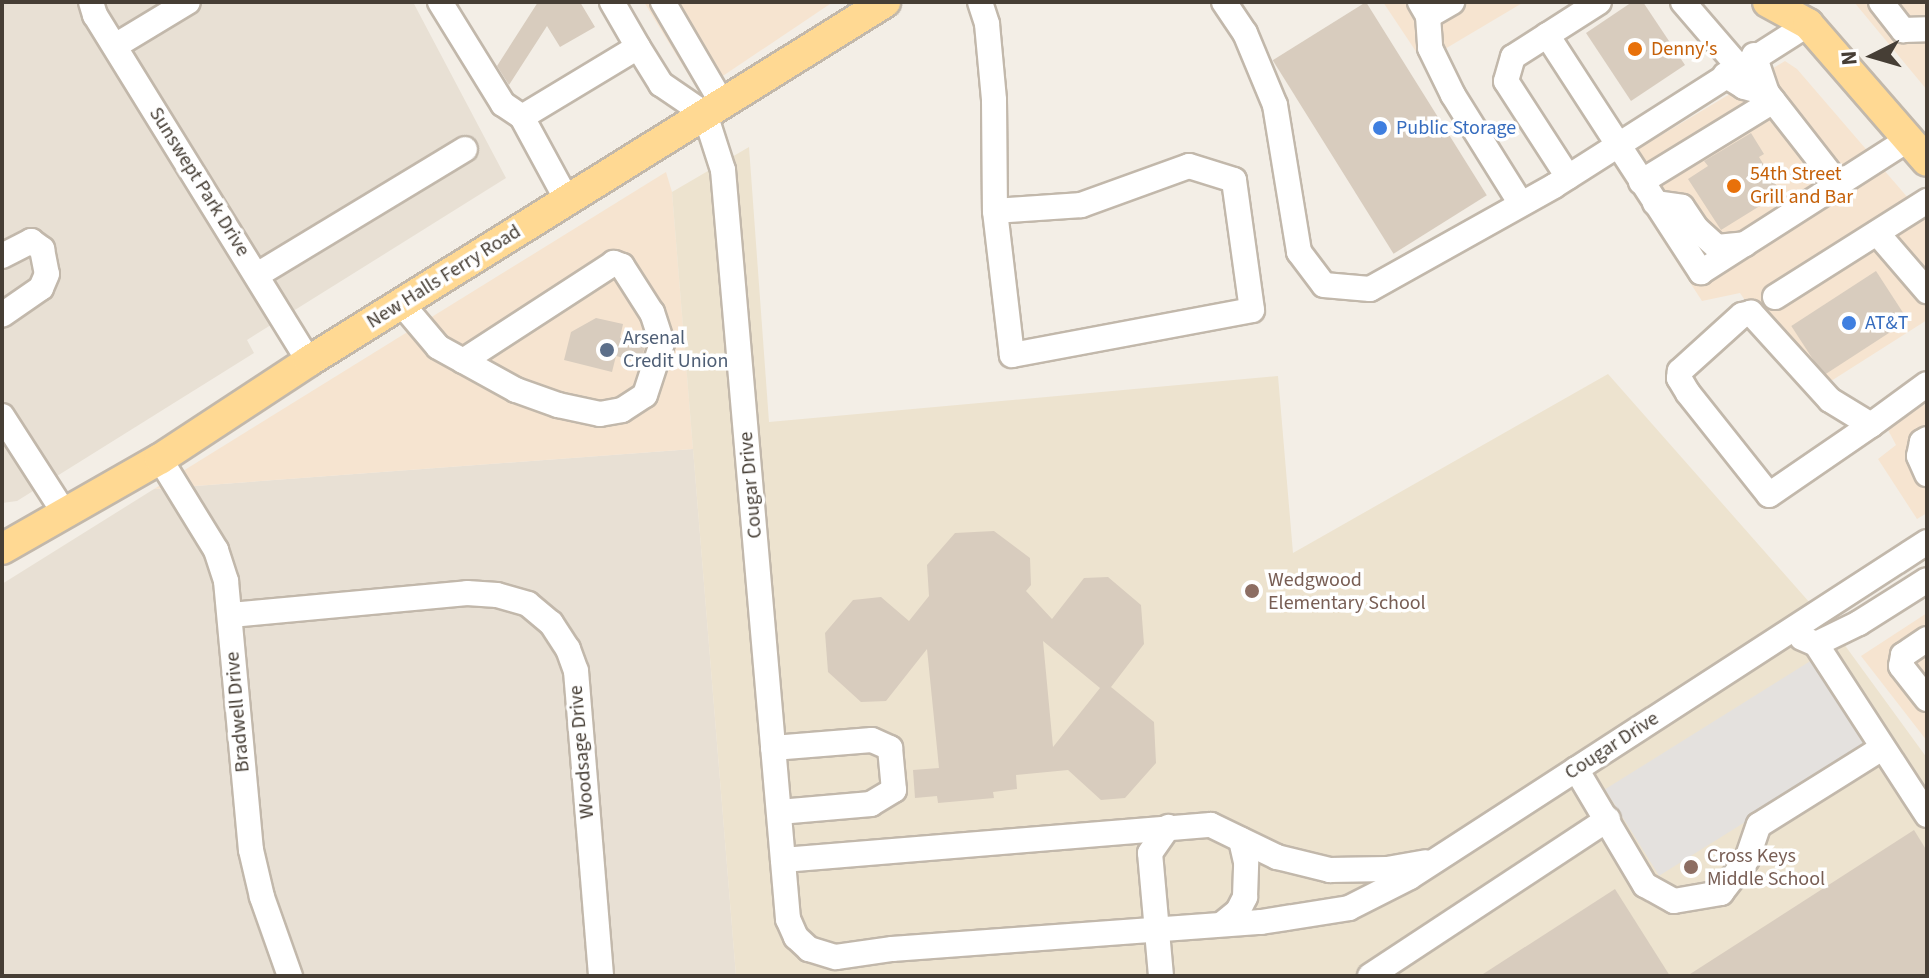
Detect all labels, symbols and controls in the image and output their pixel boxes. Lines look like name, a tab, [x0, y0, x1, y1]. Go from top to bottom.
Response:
north arrow	[1833, 16, 1913, 96]
place label: Denny's	[1651, 37, 1717, 61]
marker: Denny's	[1626, 40, 1644, 58]
text: N	[1833, 49, 1866, 67]
street label: Sunswept Park Drive	[143, 103, 255, 261]
place label: Public Storage	[1396, 116, 1516, 140]
marker: Public Storage	[1371, 119, 1389, 137]
place label: 54th Street Grill and Bar	[1750, 162, 1853, 209]
marker: 54th Street Grill and Bar	[1725, 177, 1743, 195]
street label: New Halls Ferry Road	[362, 220, 526, 334]
place label: AT&T	[1865, 311, 1908, 335]
marker: AT&T	[1840, 314, 1858, 332]
place label: Arsenal Credit Union	[623, 326, 728, 373]
marker: Arsenal Credit Union	[598, 341, 616, 359]
street label: Cougar Drive	[734, 431, 768, 539]
place label: Wedgwood Elementary School	[1268, 568, 1426, 615]
marker: Wedgwood Elementary School	[1243, 582, 1261, 600]
street label: Bradwell Drive	[221, 651, 255, 773]
street label: Woodsage Drive	[564, 684, 600, 820]
street label: Cougar Drive	[1560, 707, 1664, 785]
place label: Cross Keys Middle School	[1707, 844, 1825, 891]
marker: Cross Keys Middle School	[1682, 858, 1700, 876]

